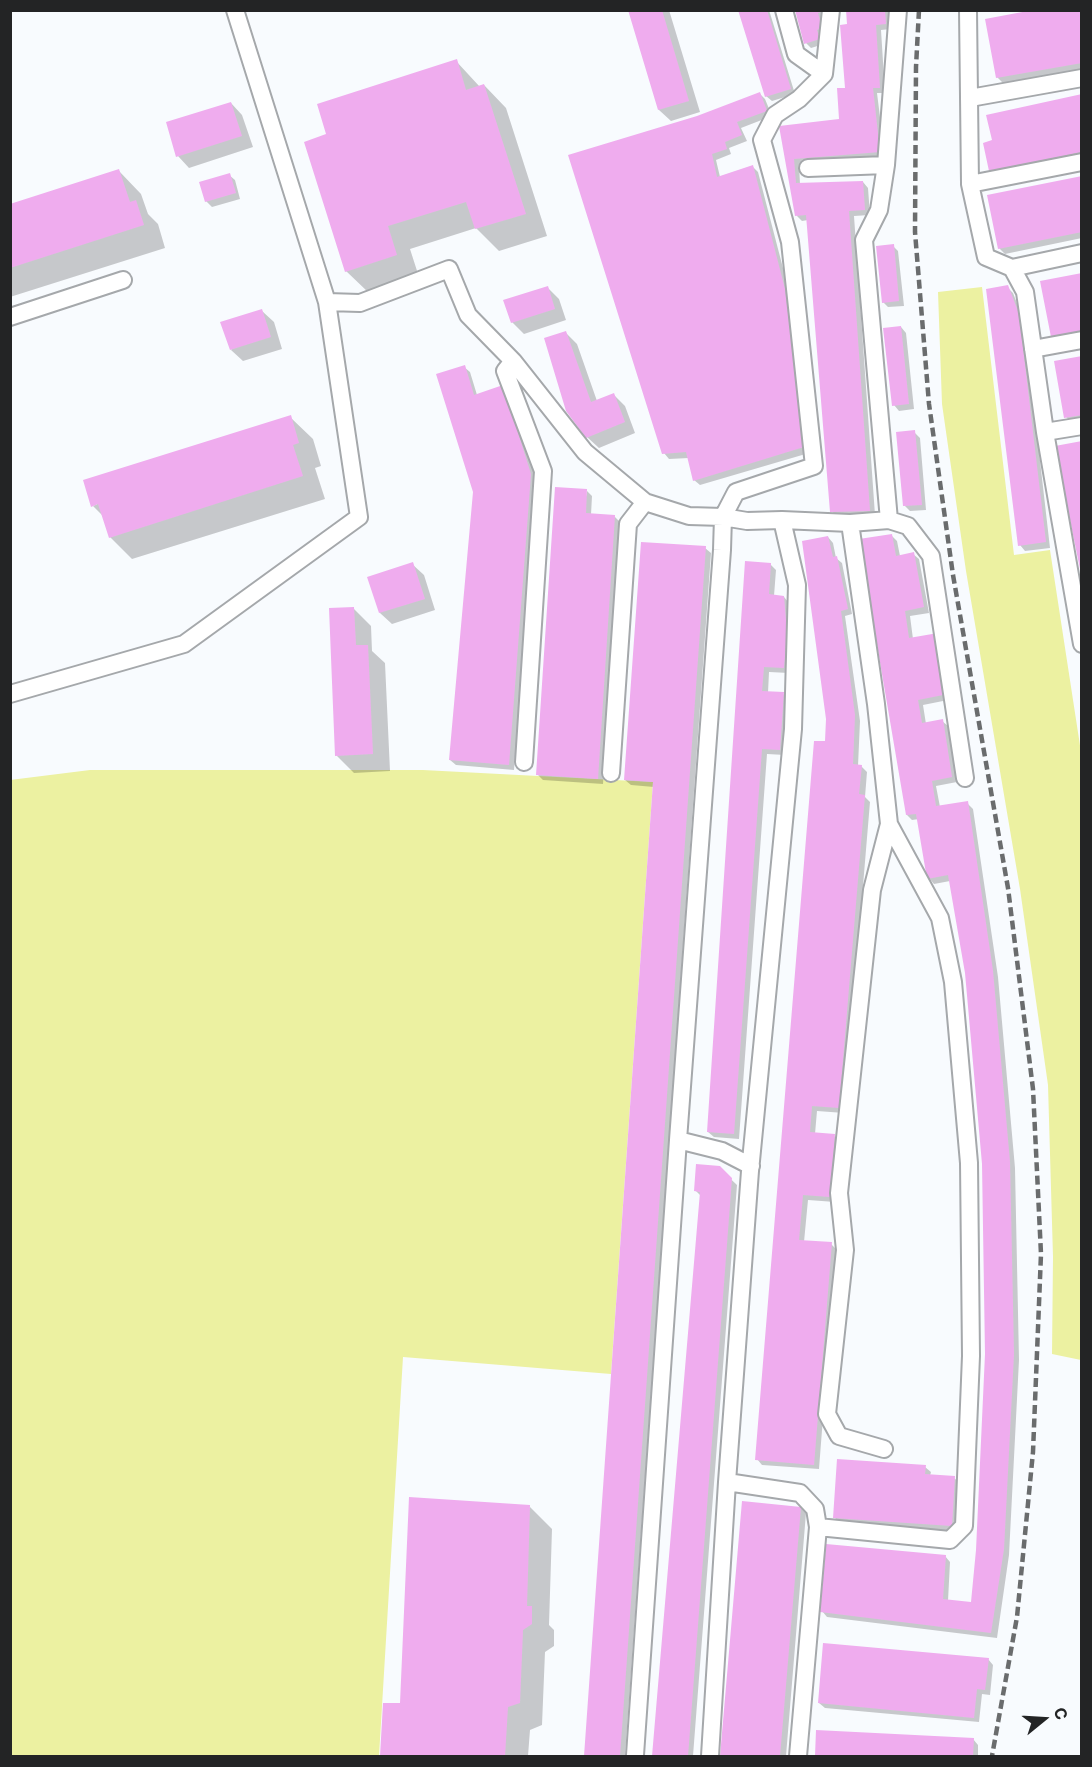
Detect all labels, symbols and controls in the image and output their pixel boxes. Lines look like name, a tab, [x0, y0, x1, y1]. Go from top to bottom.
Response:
north arrow	[1014, 1689, 1074, 1749]
text: С	[1050, 1705, 1072, 1722]

